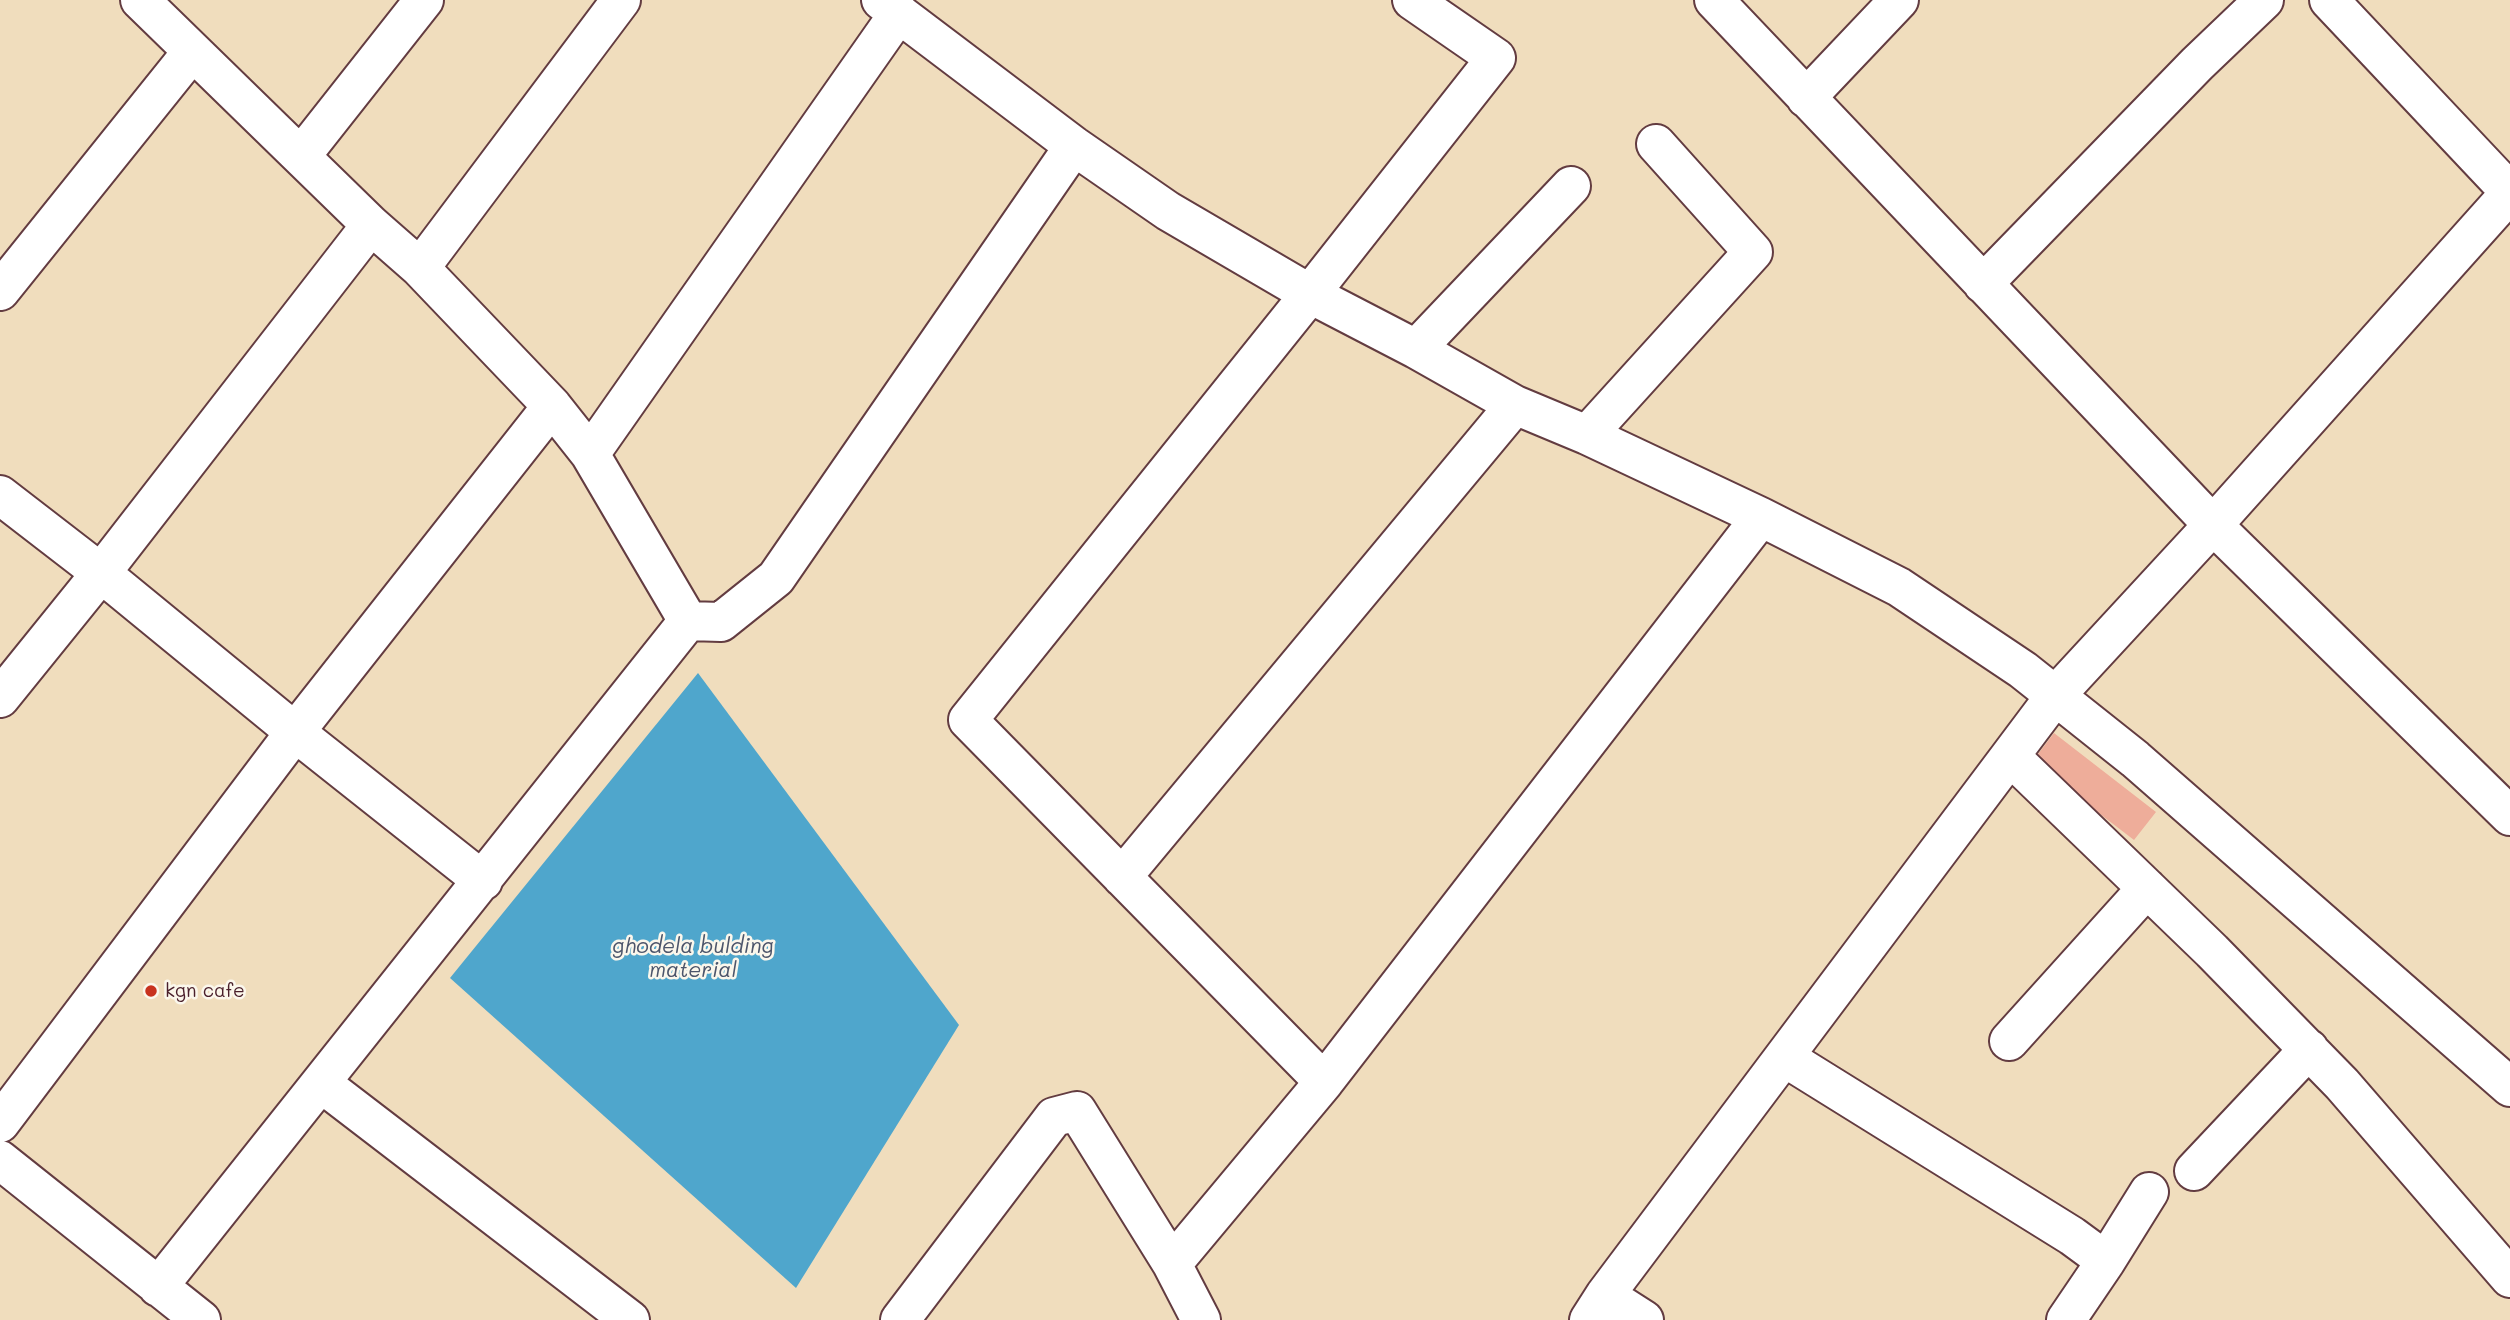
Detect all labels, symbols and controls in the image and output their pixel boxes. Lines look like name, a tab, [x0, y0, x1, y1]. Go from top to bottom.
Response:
water label: ghodela bulding material	[612, 934, 774, 984]
place label: kgn cafe	[165, 980, 245, 1002]
marker: kgn cafe	[143, 983, 159, 999]

